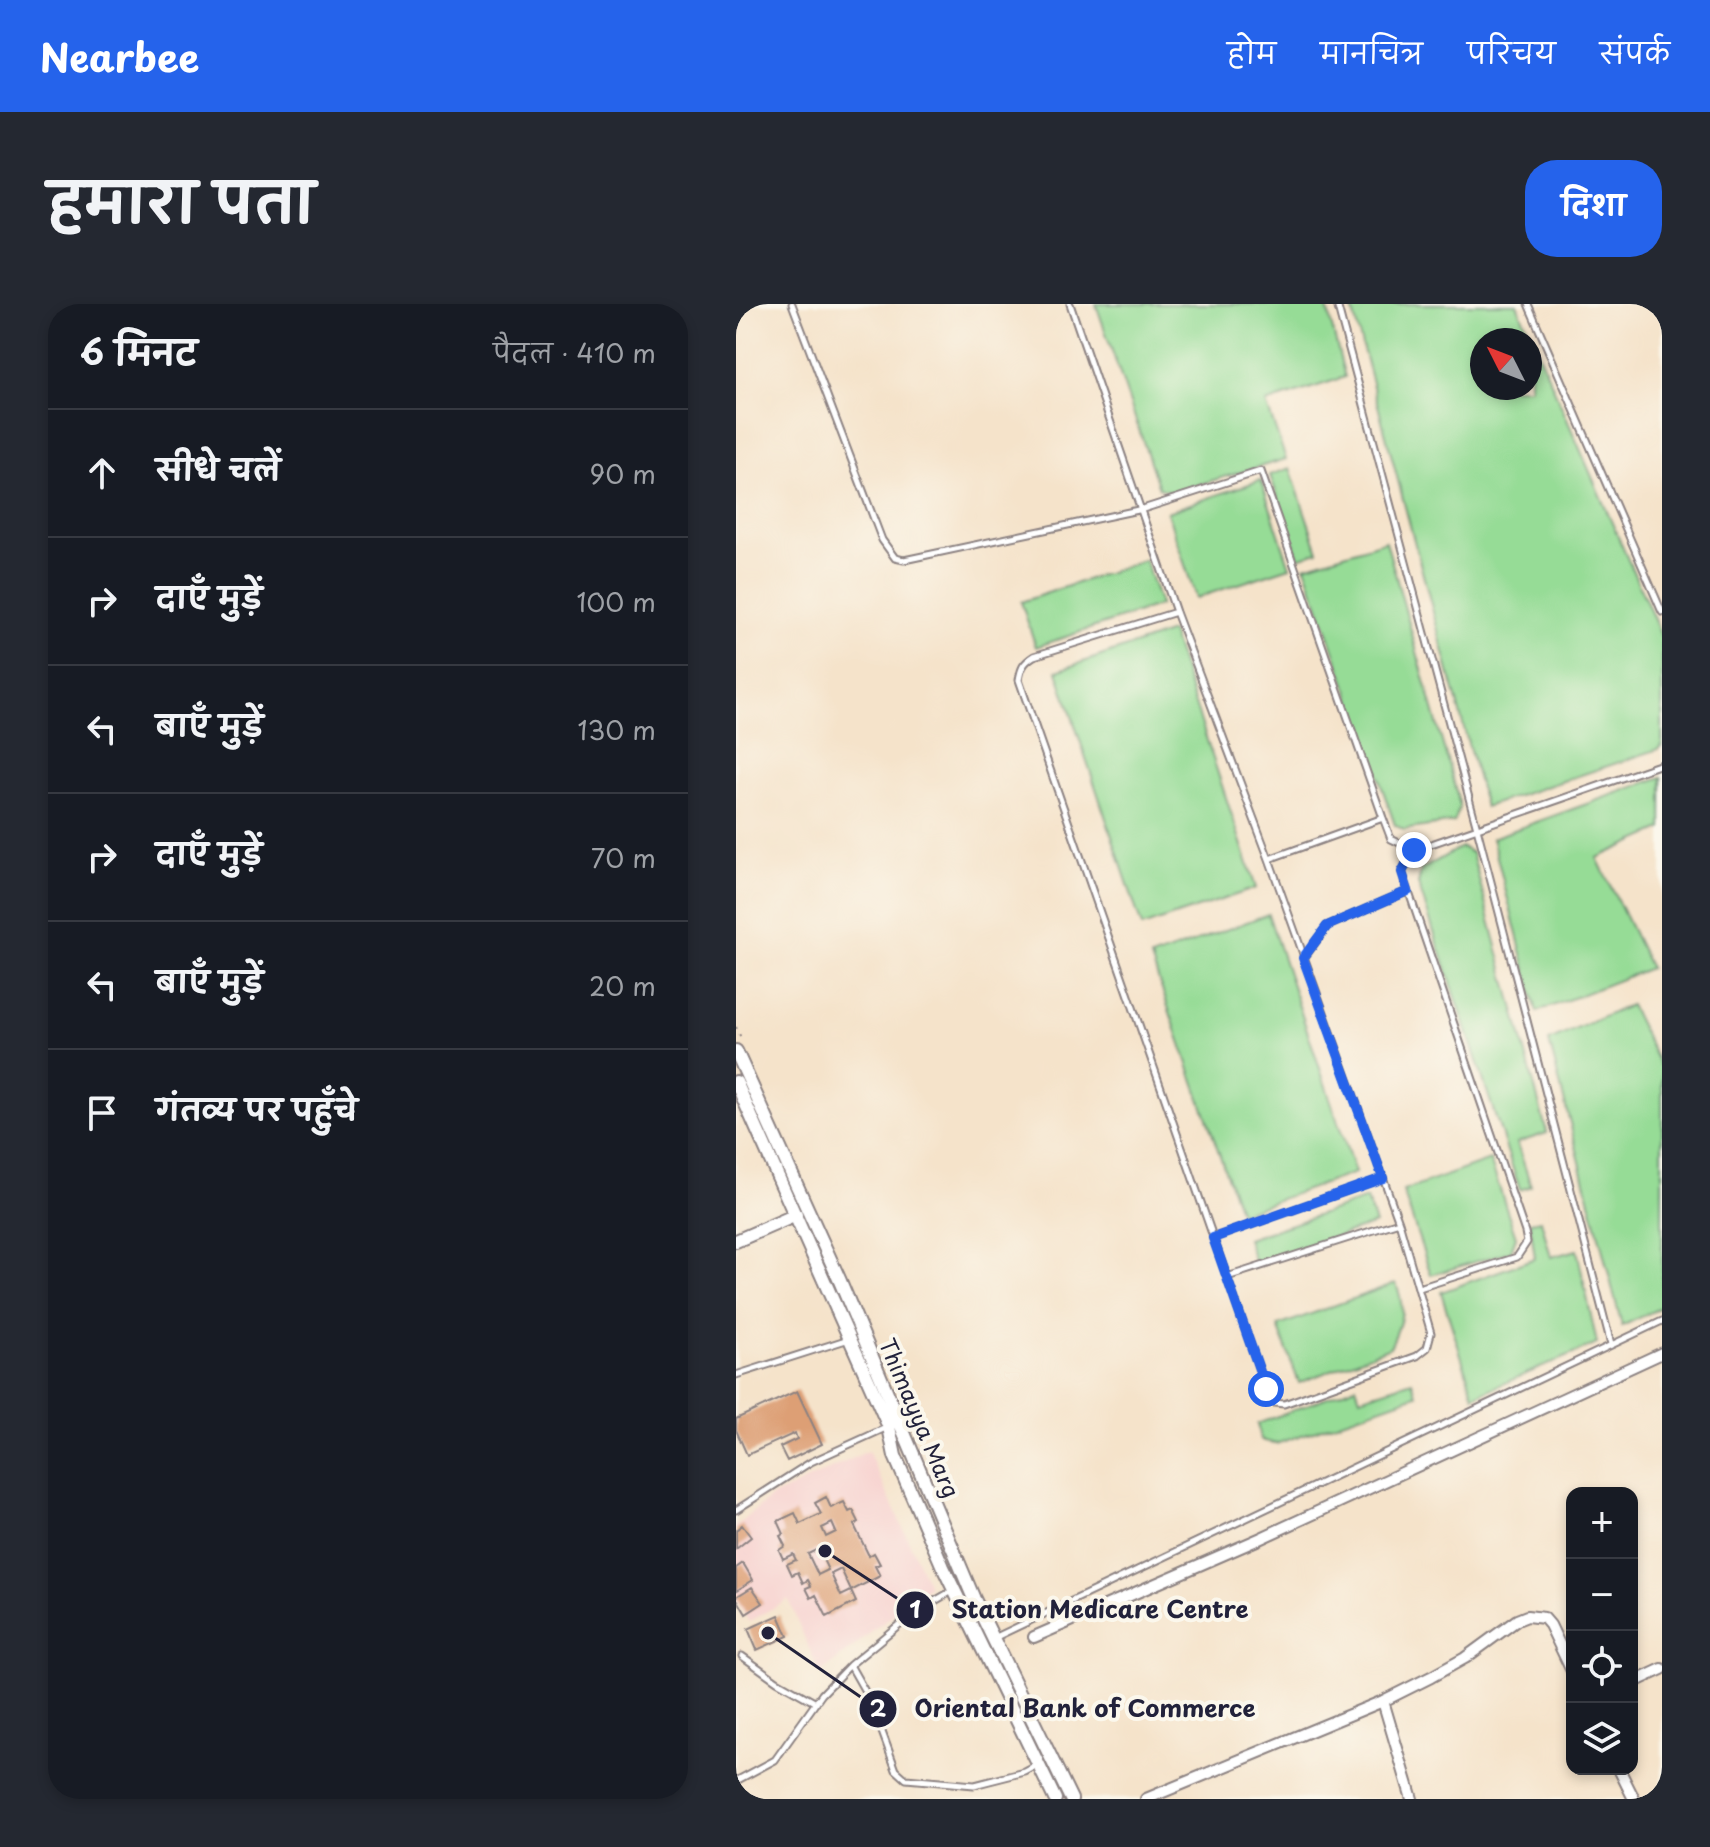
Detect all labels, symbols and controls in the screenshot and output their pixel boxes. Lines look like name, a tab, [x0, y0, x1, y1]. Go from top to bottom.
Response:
text: Nearbee	[40, 28, 199, 85]
text: होम	[1227, 31, 1276, 74]
text: मानचित्र	[1320, 31, 1423, 74]
text: परिचय	[1467, 31, 1556, 74]
text: संपर्क	[1600, 31, 1670, 74]
text: हमारा पता	[48, 157, 315, 242]
button: दिशा	[1525, 160, 1662, 257]
text: 6 मिनट	[80, 325, 197, 377]
north arrow	[1470, 328, 1542, 400]
text: पैदल · 410 m	[493, 333, 656, 372]
text: सीधे चलें	[156, 446, 281, 491]
icon: ahead	[80, 451, 124, 495]
text: 90 m	[589, 454, 656, 493]
text: दाएँ मुड़ें	[156, 574, 262, 619]
icon: right	[80, 579, 124, 623]
text: 100 m	[576, 582, 656, 621]
text: बाएँ मुड़ें	[156, 702, 263, 747]
icon: left	[80, 707, 124, 751]
text: 130 m	[577, 710, 656, 749]
text: दाएँ मुड़ें	[156, 830, 262, 875]
route end	[1396, 832, 1432, 868]
icon: right	[80, 835, 124, 879]
text: 70 m	[591, 838, 656, 877]
text: बाएँ मुड़ें	[156, 958, 263, 1003]
icon: left	[80, 963, 124, 1007]
text: 20 m	[589, 966, 656, 1005]
text: गंतव्य पर पहुँचे	[156, 1086, 358, 1131]
icon: arrive	[80, 1091, 124, 1135]
street label: Thimayya Marg	[872, 1333, 969, 1502]
route start	[1248, 1371, 1284, 1407]
map controls	[1566, 1487, 1638, 1775]
button: +	[1566, 1487, 1638, 1559]
button: −	[1566, 1559, 1638, 1631]
callout: Station Medicare Centre	[895, 1586, 1266, 1634]
text: 1	[909, 1590, 921, 1626]
text: Station Medicare Centre	[951, 1590, 1249, 1626]
button: locate	[1566, 1631, 1638, 1703]
callout: Oriental Bank of Commerce	[858, 1685, 1271, 1733]
text: 2	[870, 1689, 887, 1725]
text: Oriental Bank of Commerce	[914, 1689, 1256, 1725]
button: layers	[1566, 1703, 1638, 1775]

